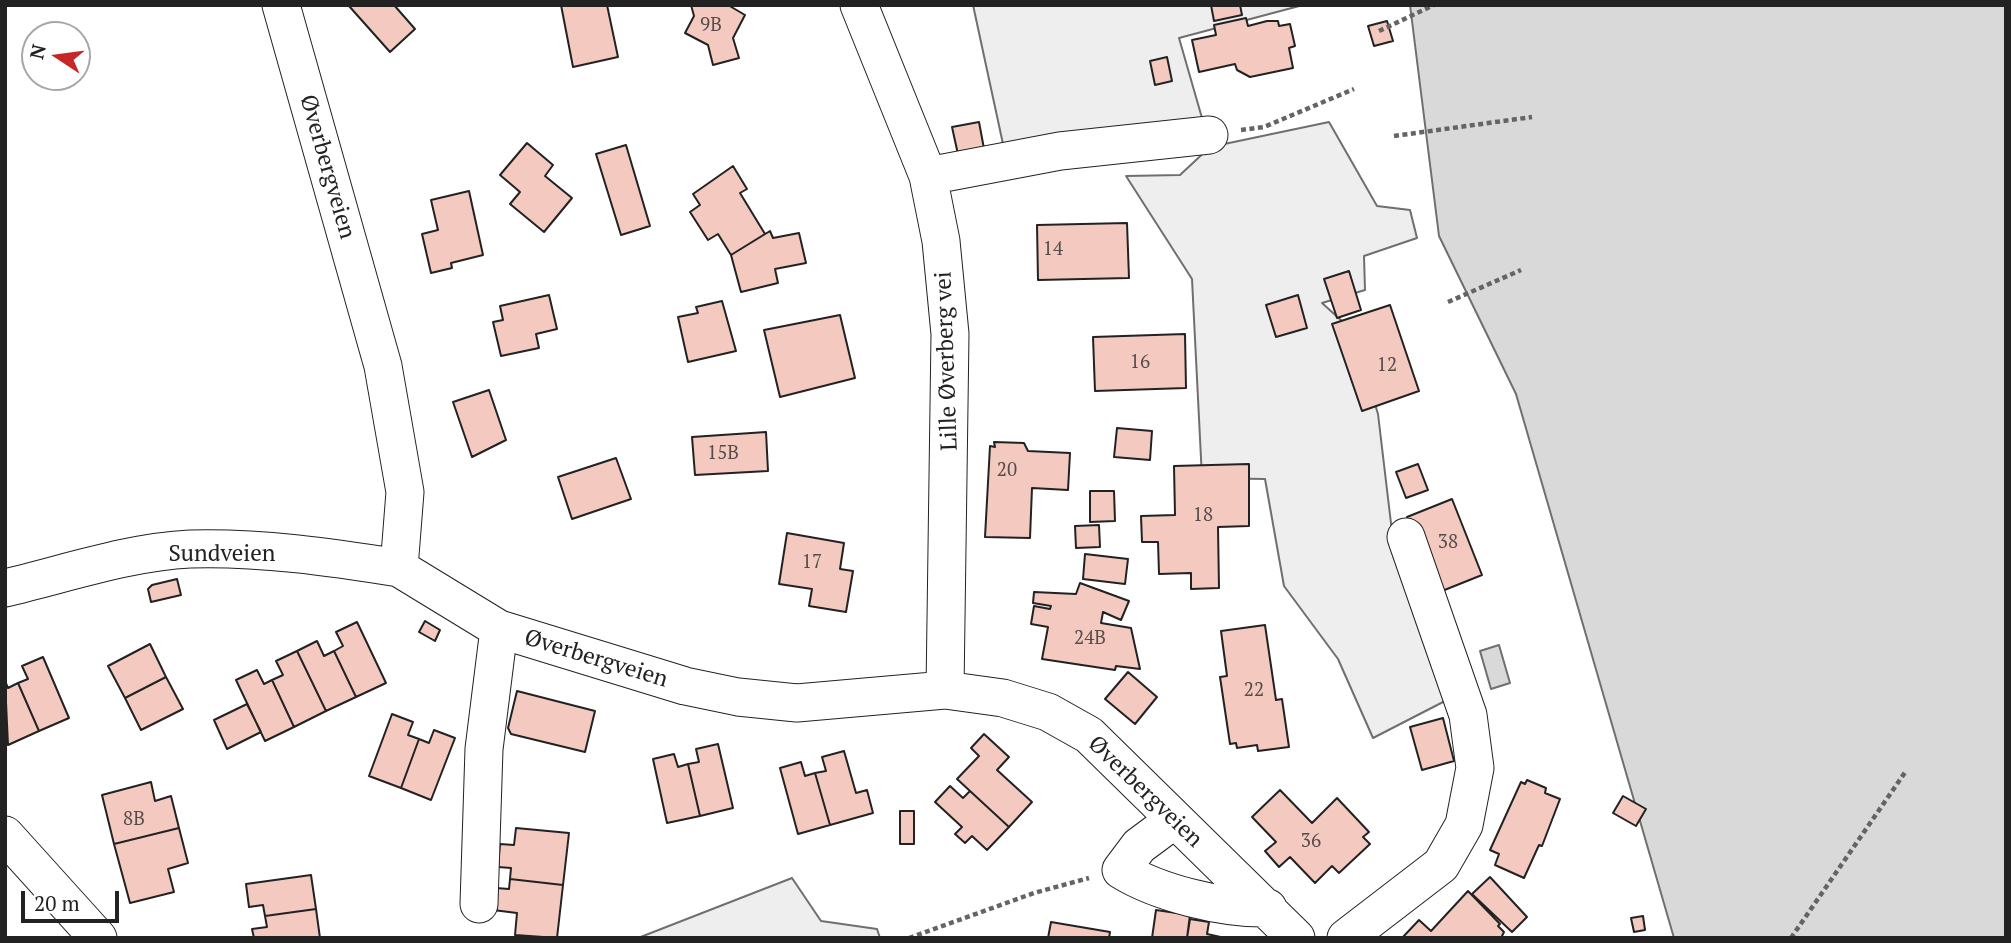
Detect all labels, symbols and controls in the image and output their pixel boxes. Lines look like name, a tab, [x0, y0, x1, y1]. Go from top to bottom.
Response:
house number: 9B	[700, 15, 722, 37]
north arrow	[21, 21, 91, 91]
text: N	[23, 42, 51, 61]
street label: Øverbergveien	[293, 92, 361, 242]
house number: 14	[1043, 239, 1063, 261]
street label: Lille Øverberg vei	[930, 271, 964, 451]
house number: 16	[1130, 352, 1150, 374]
house number: 12	[1377, 355, 1397, 377]
house number: 15B	[707, 443, 739, 465]
house number: 20	[997, 460, 1017, 482]
house number: 18	[1193, 505, 1213, 527]
house number: 38	[1438, 532, 1458, 554]
street label: Sundveien	[169, 540, 275, 568]
house number: 17	[802, 552, 822, 574]
street label: Øverbergveien	[521, 624, 671, 694]
house number: 24B	[1074, 628, 1106, 650]
house number: 22	[1244, 680, 1264, 702]
street label: Øverbergveien	[1082, 730, 1208, 854]
house number: 8B	[123, 809, 145, 831]
house number: 36	[1301, 831, 1321, 853]
scale bar	[24, 876, 122, 920]
text: 20 m	[34, 889, 80, 917]

